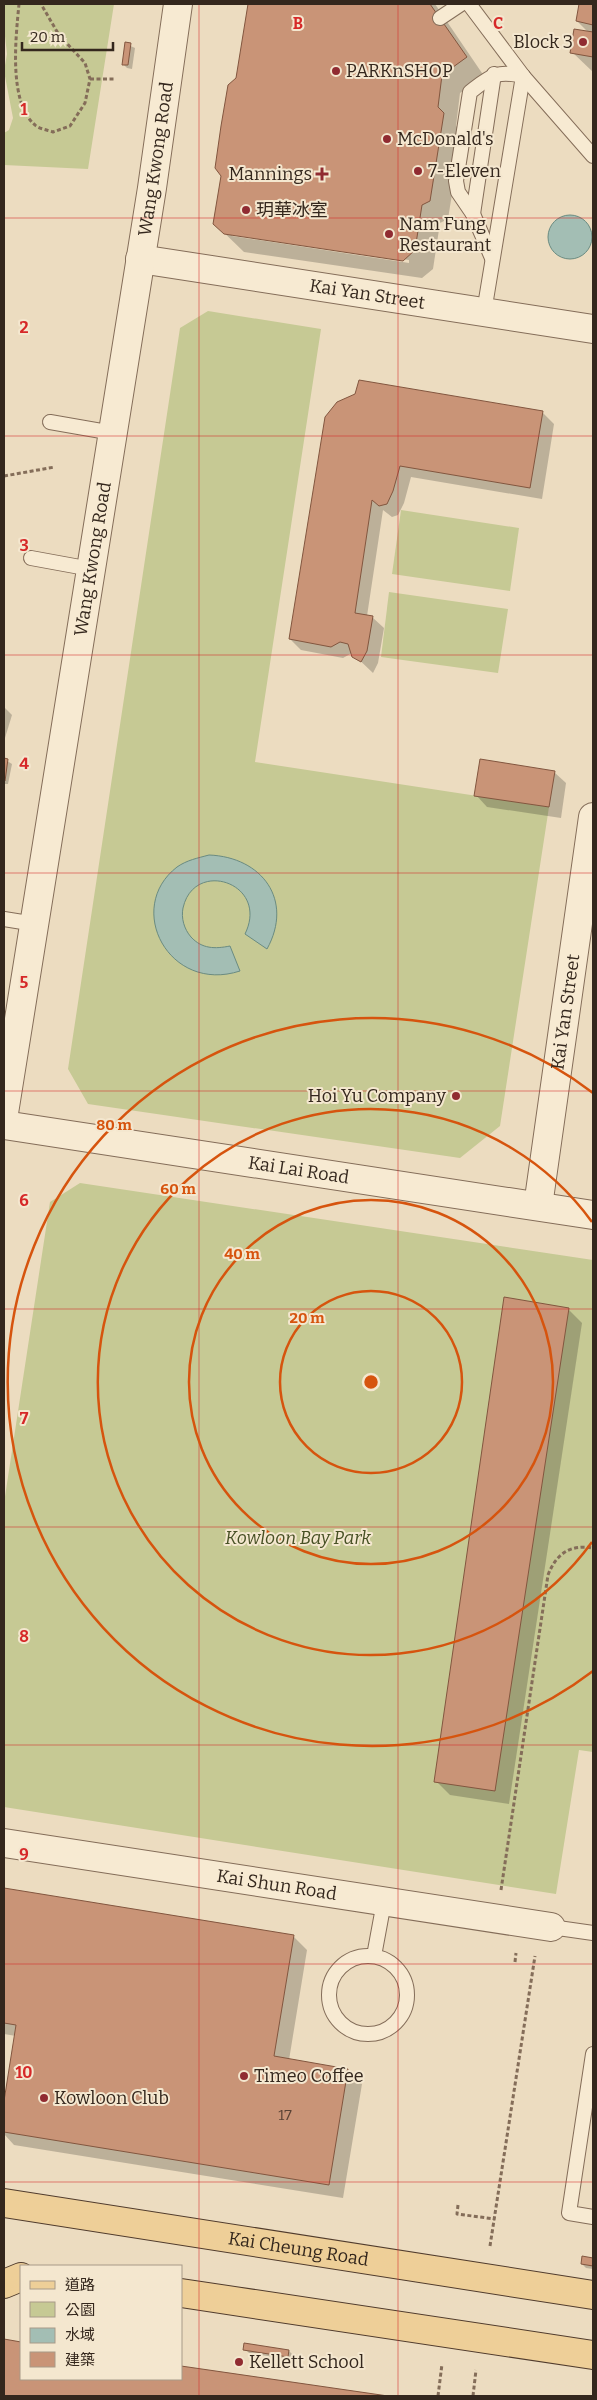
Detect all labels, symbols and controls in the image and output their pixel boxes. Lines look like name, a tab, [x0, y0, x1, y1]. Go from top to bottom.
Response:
text: B	[293, 14, 303, 33]
text: C	[493, 14, 503, 33]
scale bar	[22, 20, 114, 52]
text: 20 m	[30, 28, 66, 46]
place label: Block 3	[513, 31, 573, 53]
marker: Block 3	[577, 36, 589, 48]
place label: PARKnSHOP	[346, 60, 453, 82]
marker: PARKnSHOP	[330, 65, 342, 77]
street label: Wang Kwong Road	[133, 80, 178, 238]
text: 1	[21, 100, 28, 119]
place label: McDonald's	[397, 128, 494, 150]
marker: McDonald's	[381, 133, 393, 145]
place label: 7-Eleven	[428, 160, 501, 182]
place label: Mannings	[228, 163, 312, 185]
marker: 7-Eleven	[412, 165, 424, 177]
marker: Mannings	[316, 168, 328, 180]
place label: 玥華冰室	[256, 199, 328, 221]
marker: 玥華冰室	[240, 204, 252, 216]
place label: Nam Fung Restaurant	[399, 213, 492, 256]
marker: Nam Fung Restaurant	[383, 228, 395, 240]
street label: Kai Yan Street	[308, 274, 427, 314]
text: 2	[19, 318, 29, 337]
street label: Wang Kwong Road	[69, 480, 116, 638]
text: 3	[19, 536, 29, 555]
text: 4	[19, 754, 29, 773]
street label: Kai Yan Street	[546, 952, 585, 1071]
text: 5	[20, 973, 29, 992]
place label: Hoi Yu Company	[308, 1085, 446, 1107]
marker: Hoi Yu Company	[450, 1090, 462, 1102]
text: 80 m	[96, 1116, 132, 1134]
street label: Kai Lai Road	[247, 1151, 351, 1189]
text: 60 m	[160, 1180, 196, 1198]
text: 6	[19, 1191, 29, 1210]
text: 40 m	[224, 1245, 261, 1263]
text: 20 m	[290, 1309, 325, 1327]
centre of rings	[362, 1373, 380, 1391]
text: 7	[20, 1409, 29, 1428]
park label: Kowloon Bay Park	[225, 1527, 371, 1549]
text: 8	[19, 1627, 29, 1646]
text: 9	[19, 1845, 29, 1864]
street label: Kai Shun Road	[215, 1865, 339, 1905]
text: 10	[15, 2063, 33, 2082]
place label: Timeo Coffee	[254, 2065, 364, 2087]
marker: Timeo Coffee	[238, 2070, 250, 2082]
place label: Kowloon Club	[54, 2087, 169, 2109]
marker: Kowloon Club	[38, 2092, 50, 2104]
house number: 17	[278, 2106, 292, 2124]
street label: Kai Cheung Road	[227, 2227, 370, 2271]
legend	[20, 2265, 182, 2380]
text: 道路	[65, 2276, 95, 2294]
text: 公園	[65, 2301, 95, 2319]
text: 水域	[65, 2326, 95, 2344]
text: 建築	[65, 2351, 95, 2369]
place label: Kellett School	[249, 2351, 364, 2373]
marker: Kellett School	[233, 2356, 245, 2368]

